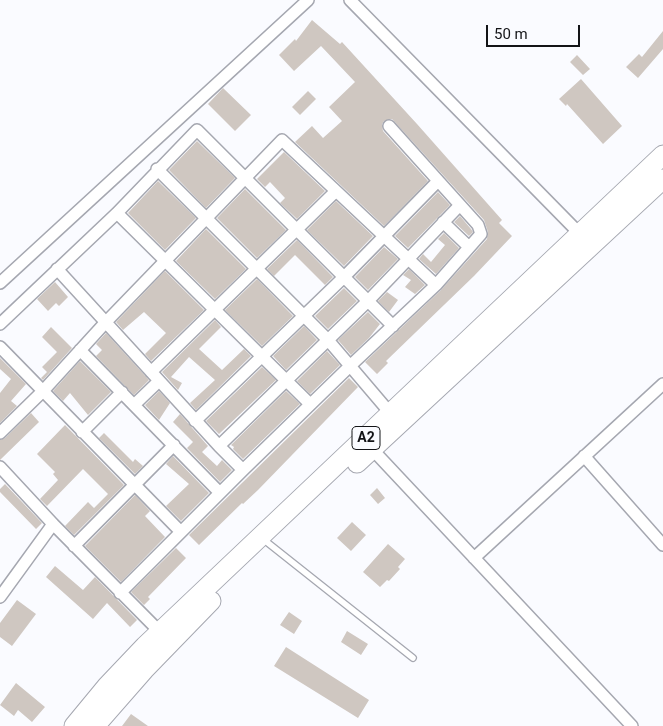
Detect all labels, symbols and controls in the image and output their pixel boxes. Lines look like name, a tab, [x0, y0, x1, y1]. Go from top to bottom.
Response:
scale bar	[488, 15, 582, 47]
text: 50 m	[494, 25, 528, 43]
road number: A2	[352, 426, 380, 449]

